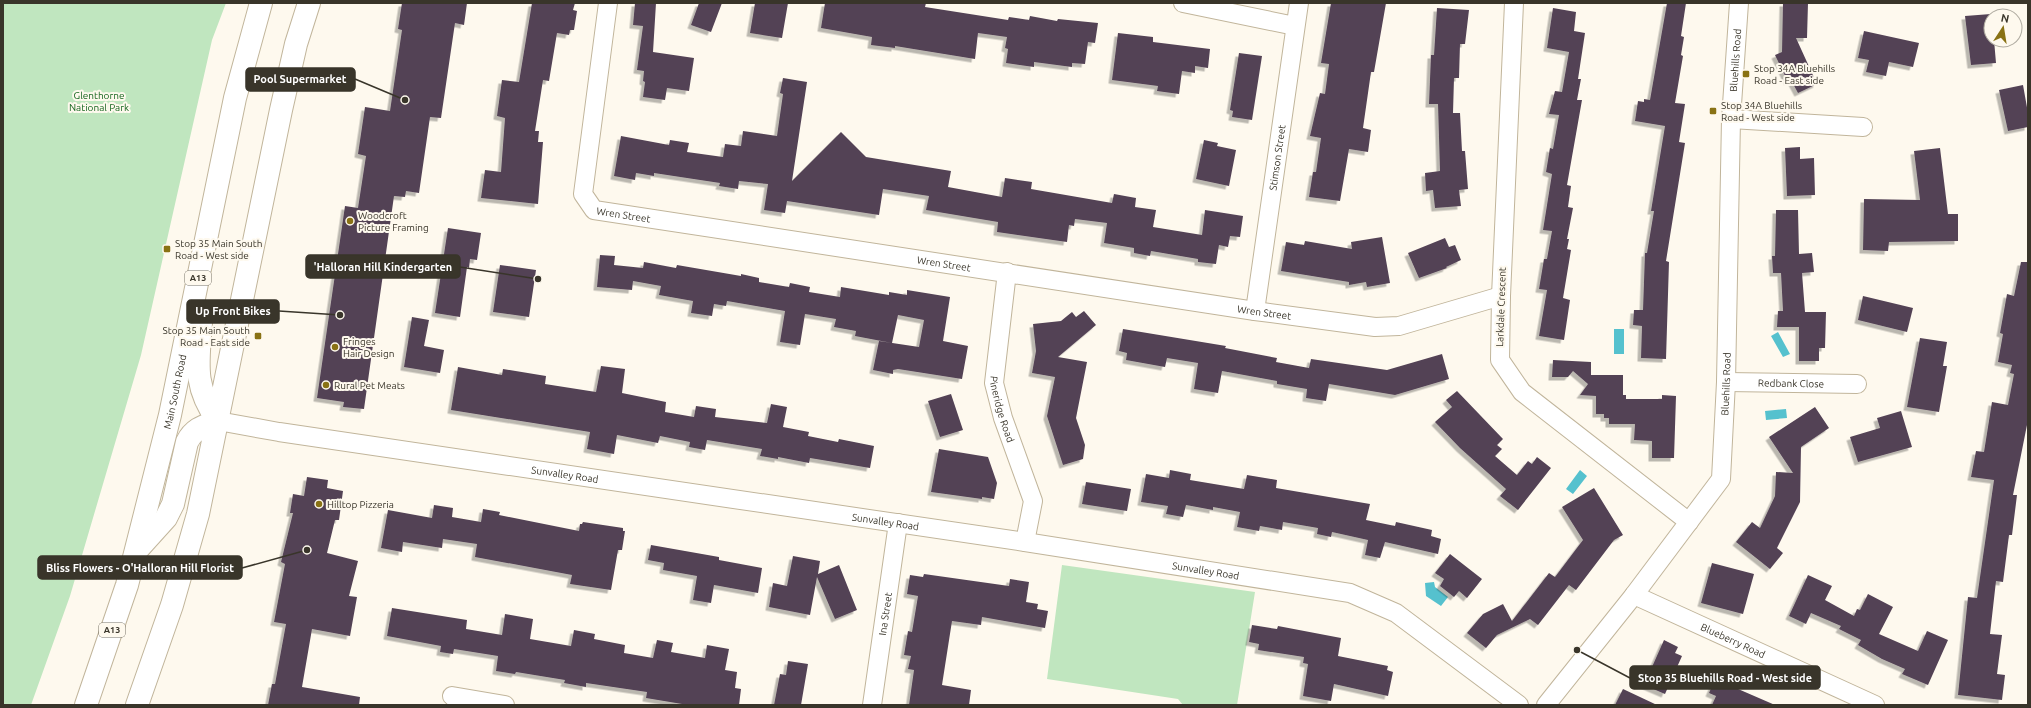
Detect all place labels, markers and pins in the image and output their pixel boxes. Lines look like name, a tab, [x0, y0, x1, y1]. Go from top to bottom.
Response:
place label: Stop 34A Bluehills Road - East side	[1754, 63, 1835, 86]
callout: Pool Supermarket	[246, 68, 355, 91]
marker: Stop 34A Bluehills Road - East side	[1741, 69, 1751, 79]
place label: Stop 34A Bluehills Road - West side	[1721, 100, 1802, 123]
marker: Stop 34A Bluehills Road - West side	[1708, 106, 1718, 116]
place label: Woodcroft Picture Framing	[358, 210, 429, 233]
marker: Woodcroft Picture Framing	[345, 216, 355, 226]
place label: Stop 35 Main South Road - West side	[175, 238, 262, 261]
marker: Stop 35 Main South Road - West side	[162, 244, 172, 254]
callout: 'Halloran Hill Kindergarten	[306, 255, 460, 278]
callout: Up Front Bikes	[187, 300, 279, 323]
place label: Stop 35 Main South Road - East side	[163, 325, 250, 348]
marker: Stop 35 Main South Road - East side	[253, 331, 263, 341]
place label: Fringes Hair Design	[343, 336, 394, 359]
marker: Fringes Hair Design	[330, 342, 340, 352]
marker: Rural Pet Meats	[321, 380, 331, 390]
place label: Rural Pet Meats	[334, 380, 405, 391]
marker: Hilltop Pizzeria	[314, 499, 324, 509]
place label: Hilltop Pizzeria	[327, 499, 394, 510]
callout: Bliss Flowers - O'Halloran Hill Florist	[38, 556, 242, 579]
callout: Stop 35 Bluehills Road - West side	[1630, 666, 1820, 689]

